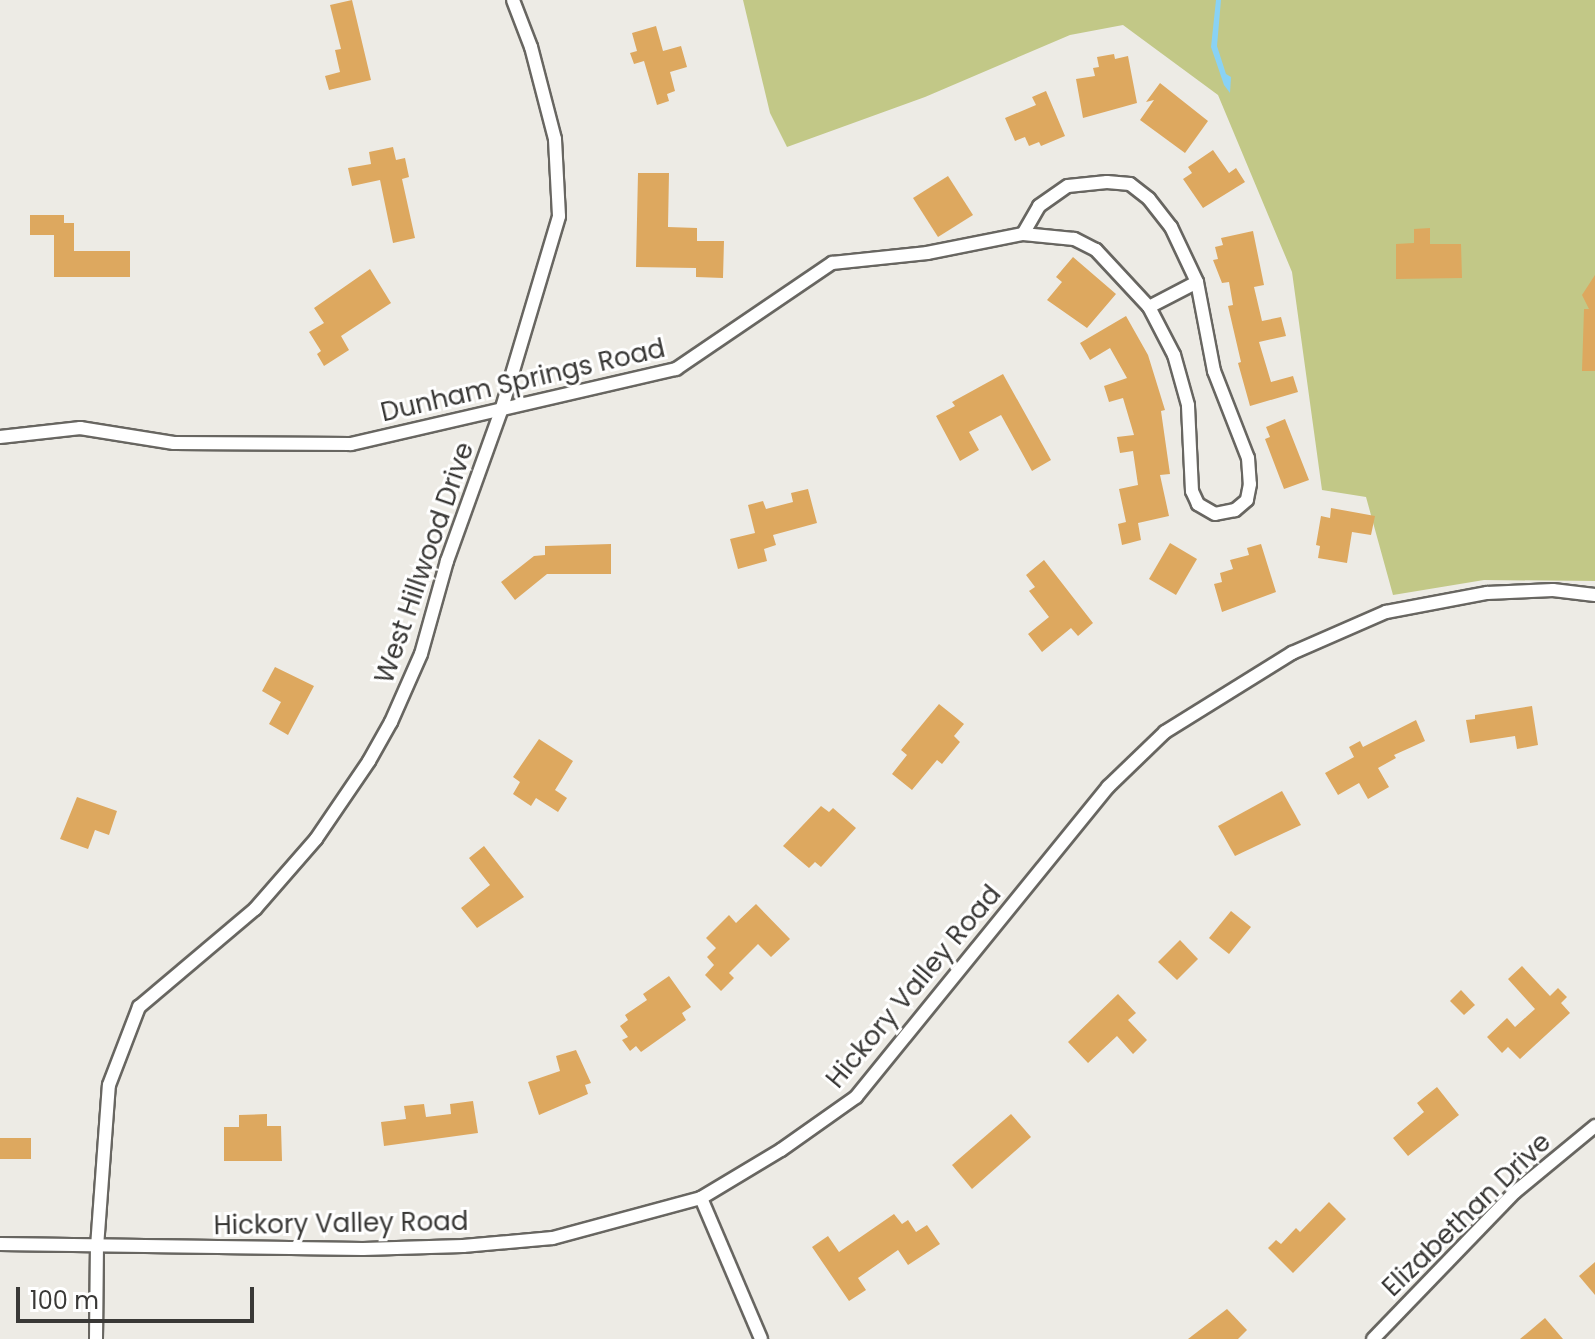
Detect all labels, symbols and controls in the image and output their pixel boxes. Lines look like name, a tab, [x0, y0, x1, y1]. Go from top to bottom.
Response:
street label: Dunham Springs Road	[378, 333, 668, 429]
street label: West Hillwood Drive	[369, 438, 481, 688]
street label: Hickory Valley Road	[820, 879, 1008, 1095]
street label: Elizabethan Drive	[1376, 1127, 1558, 1303]
street label: Hickory Valley Road	[213, 1206, 469, 1242]
scale bar	[20, 1271, 258, 1321]
text: 100 m	[30, 1284, 99, 1317]

